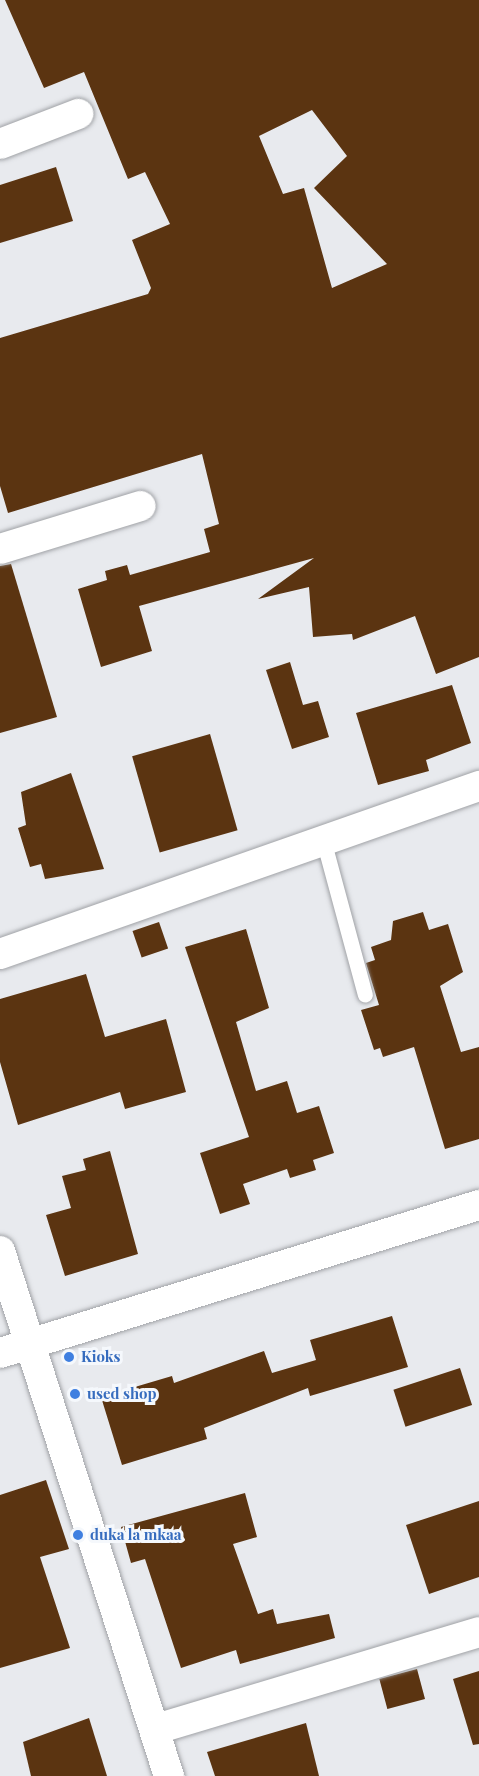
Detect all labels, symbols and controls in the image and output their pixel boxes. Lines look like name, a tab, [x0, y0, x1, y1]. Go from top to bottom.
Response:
place label: Kioks	[81, 1348, 120, 1366]
marker: Kioks	[62, 1350, 76, 1364]
place label: used shop	[87, 1385, 157, 1403]
marker: used shop	[68, 1387, 82, 1401]
place label: duka la mkaa	[90, 1526, 182, 1544]
marker: duka la mkaa	[71, 1528, 85, 1542]

